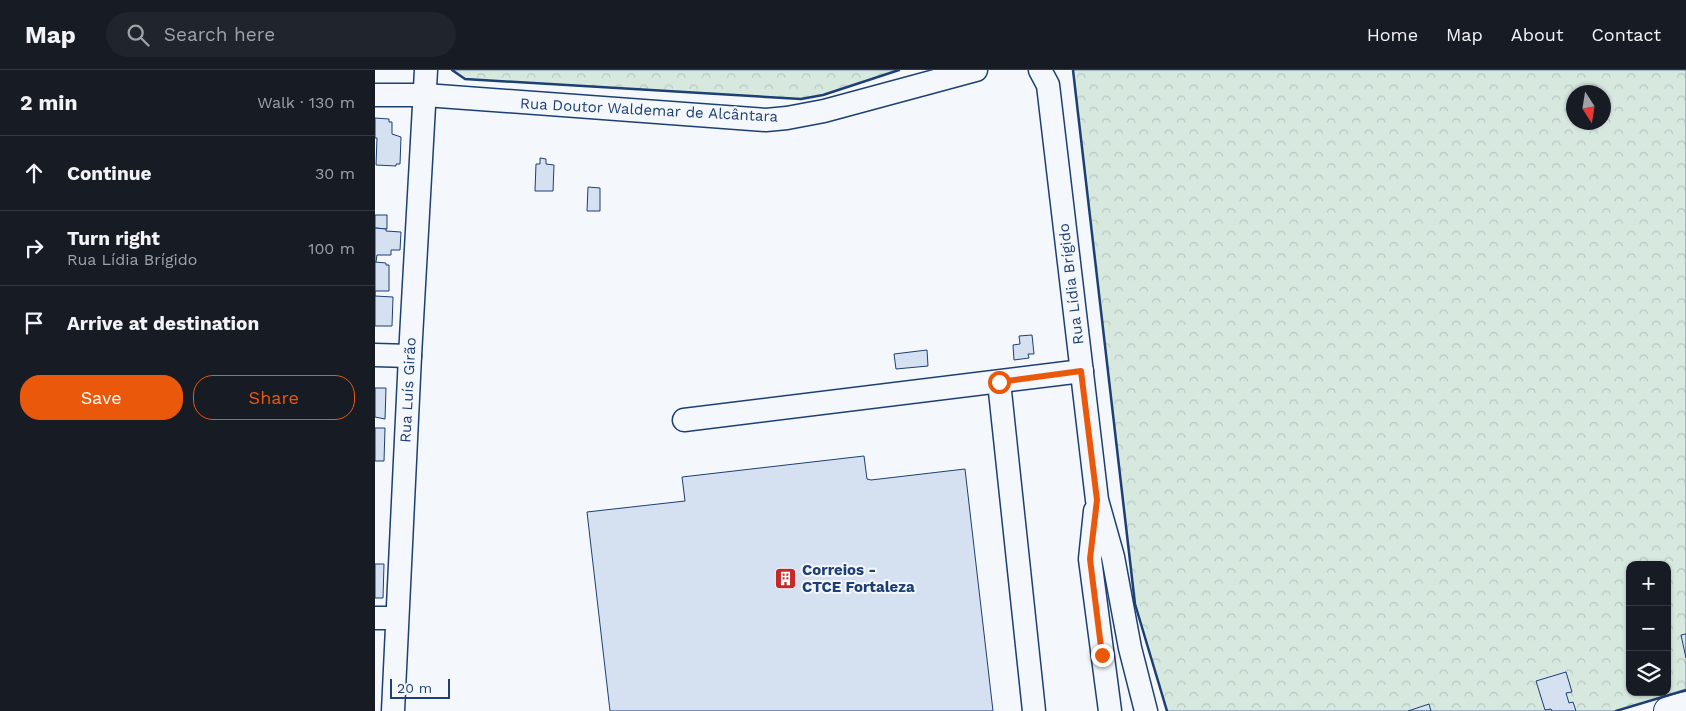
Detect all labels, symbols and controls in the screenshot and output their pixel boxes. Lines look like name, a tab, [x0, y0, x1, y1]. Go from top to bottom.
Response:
search box	[106, 12, 456, 57]
text: Map	[25, 21, 76, 49]
icon: search	[124, 21, 152, 49]
text: Search here	[164, 23, 275, 46]
text: Home	[1367, 24, 1418, 45]
text: Map	[1446, 24, 1483, 45]
text: About	[1511, 24, 1563, 45]
text: Contact	[1591, 24, 1661, 45]
north arrow	[1566, 85, 1611, 130]
text: 2 min	[20, 90, 77, 115]
text: Walk · 130 m	[257, 93, 355, 112]
street label: Rua Doutor Waldemar de Alcântara	[520, 94, 779, 126]
icon: ahead	[20, 159, 48, 187]
text: Continue	[67, 162, 151, 185]
text: 30 m	[315, 164, 355, 183]
street label: Rua Lídia Brígido	[1055, 222, 1087, 346]
text: Turn right	[67, 227, 160, 250]
icon: right	[20, 234, 48, 262]
text: 100 m	[308, 239, 355, 258]
text: Rua Lídia Brígido	[67, 250, 197, 269]
icon: arrive	[20, 309, 48, 337]
text: Arrive at destination	[67, 312, 259, 335]
street label: Rua Luís Girão	[396, 337, 420, 443]
route start	[988, 371, 1011, 394]
button: Save	[20, 375, 183, 420]
button: Share	[193, 375, 355, 420]
place label: Correios - CTCE Fortaleza	[802, 561, 915, 596]
map controls	[1626, 561, 1671, 696]
button: +	[1626, 561, 1671, 606]
building icon: Correios - CTCE Fortaleza	[774, 567, 798, 591]
button: −	[1626, 606, 1671, 651]
route end	[1091, 644, 1114, 667]
button: layers	[1626, 651, 1671, 696]
scale bar	[390, 676, 450, 699]
text: 20 m	[397, 680, 432, 696]

